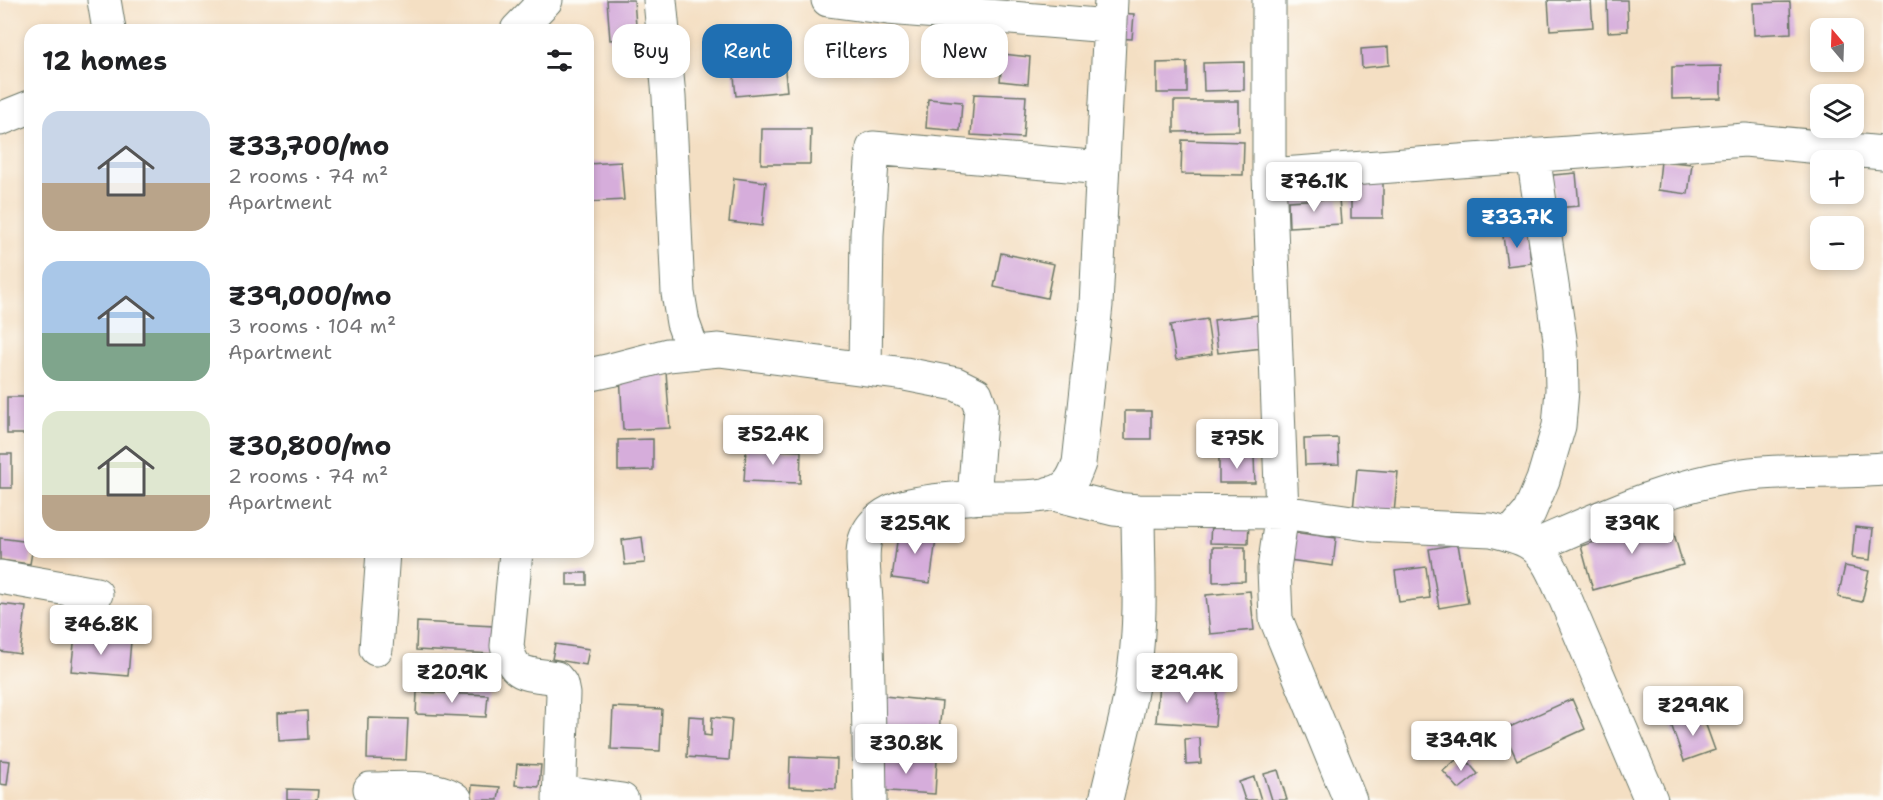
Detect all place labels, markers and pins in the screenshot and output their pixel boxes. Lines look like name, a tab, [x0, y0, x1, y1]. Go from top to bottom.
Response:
pin: ₹76.1K	[1265, 162, 1363, 213]
pin: ₹33.7K	[1468, 198, 1566, 249]
pin: ₹52.4K	[724, 415, 822, 466]
pin: ₹75K	[1201, 419, 1273, 470]
pin: ₹25.9K	[866, 504, 964, 555]
pin: ₹39K	[1596, 504, 1668, 555]
pin: ₹46.8K	[52, 605, 150, 656]
pin: ₹20.9K	[403, 653, 501, 704]
pin: ₹29.4K	[1138, 653, 1236, 704]
pin: ₹29.9K	[1644, 686, 1742, 737]
pin: ₹34.9K	[1412, 721, 1510, 772]
pin: ₹30.8K	[857, 724, 955, 775]

